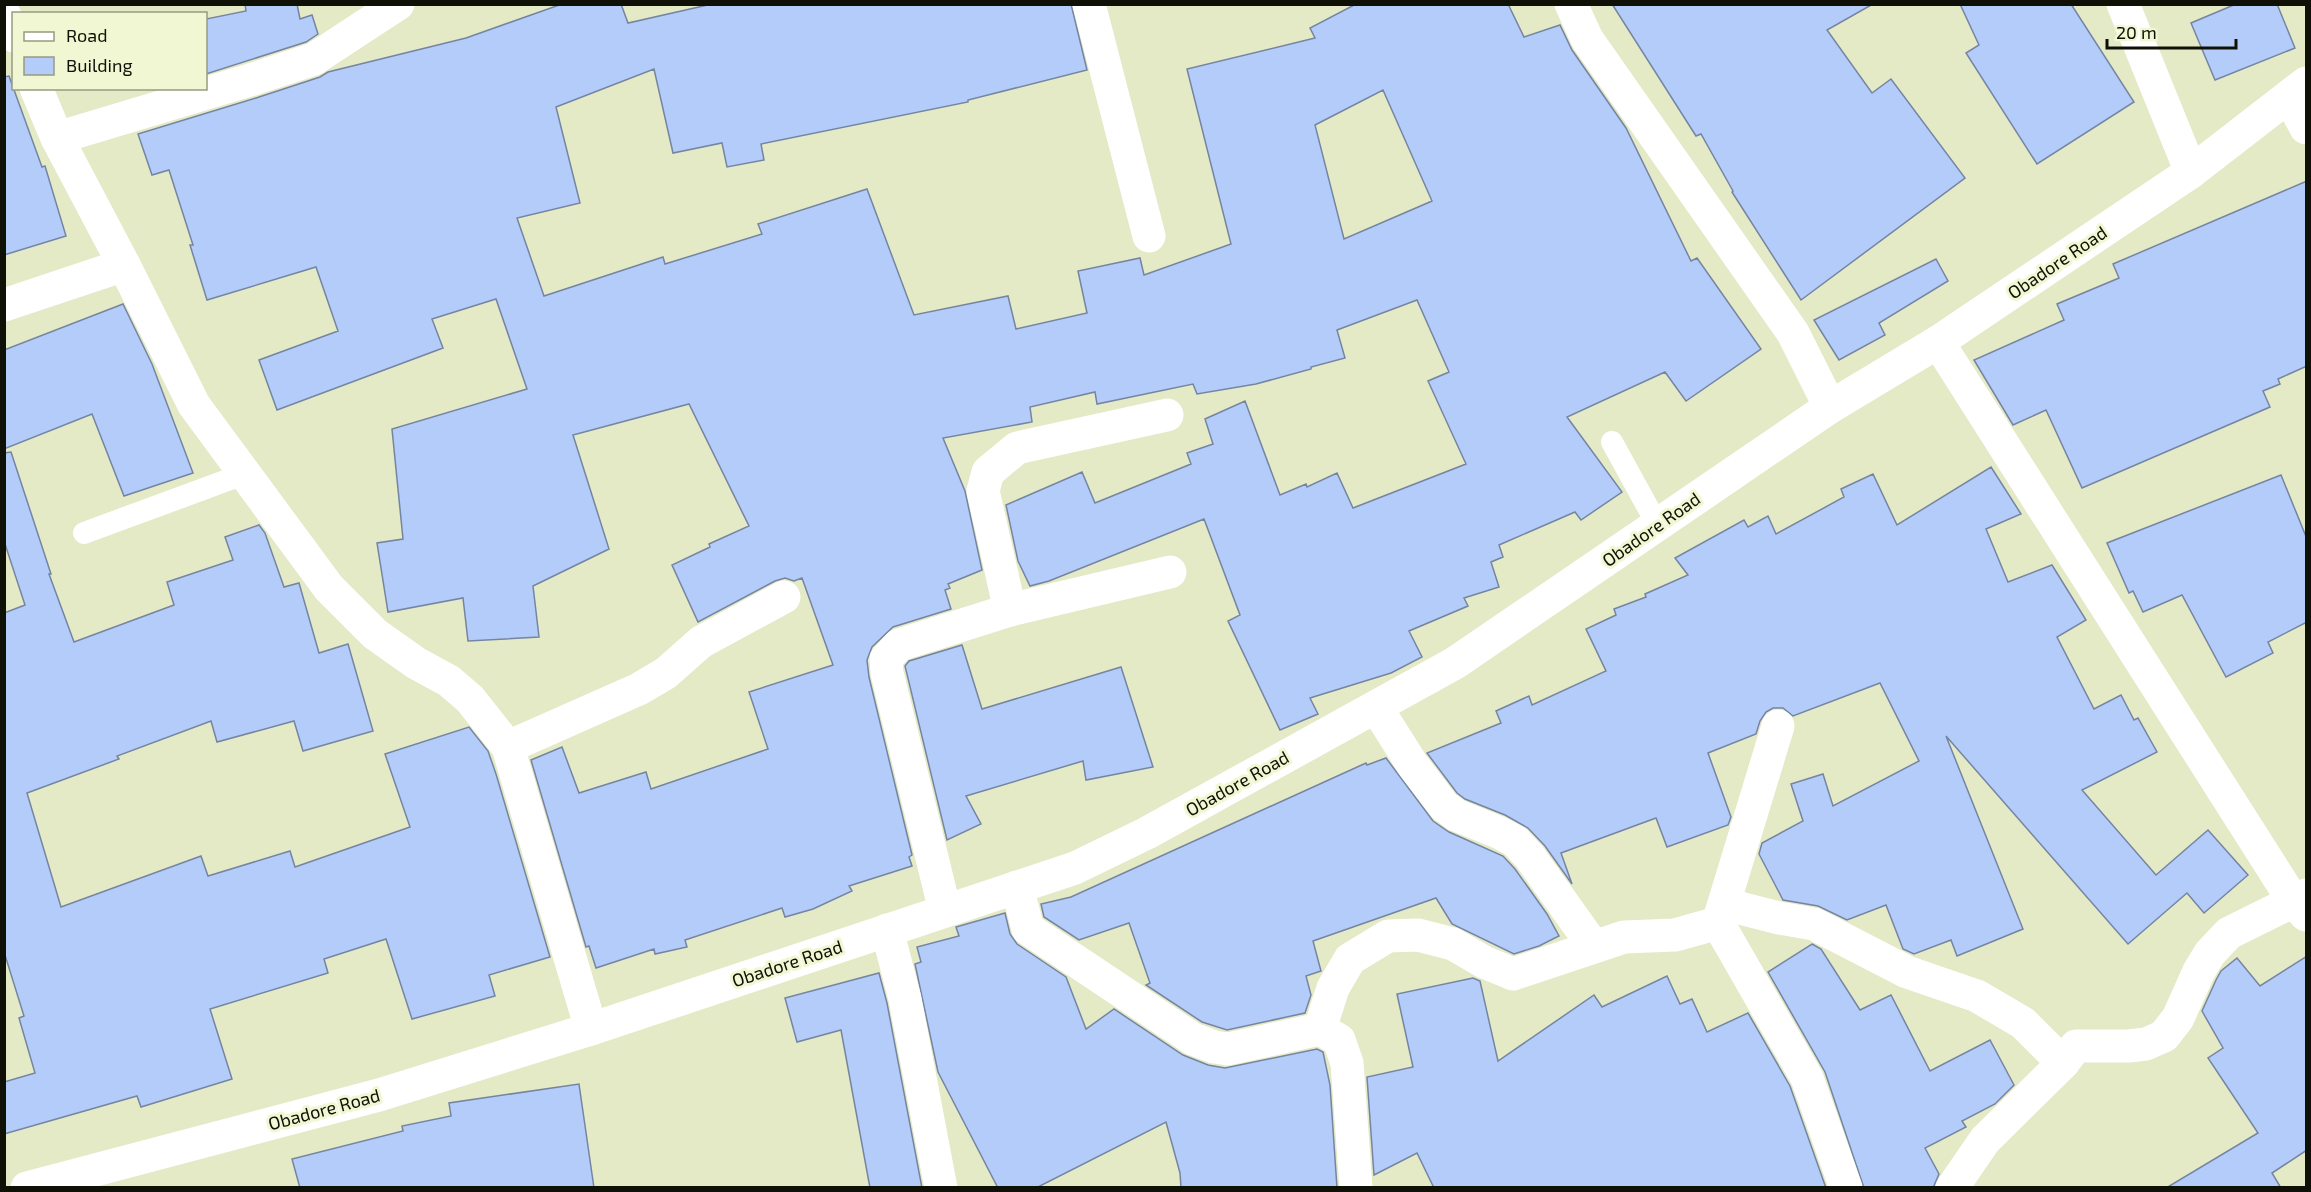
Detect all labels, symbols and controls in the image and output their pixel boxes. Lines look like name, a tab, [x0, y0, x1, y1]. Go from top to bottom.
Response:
legend	[12, 12, 207, 90]
scale bar	[2107, 12, 2236, 50]
text: 20 m	[2116, 21, 2157, 43]
text: Road	[66, 24, 107, 46]
text: Building	[66, 54, 133, 76]
street label: Obadore Road	[2003, 221, 2111, 303]
street label: Obadore Road	[1598, 487, 1704, 571]
street label: Obadore Road	[1181, 746, 1293, 820]
street label: Obadore Road	[729, 935, 845, 991]
street label: Obadore Road	[266, 1084, 382, 1134]

